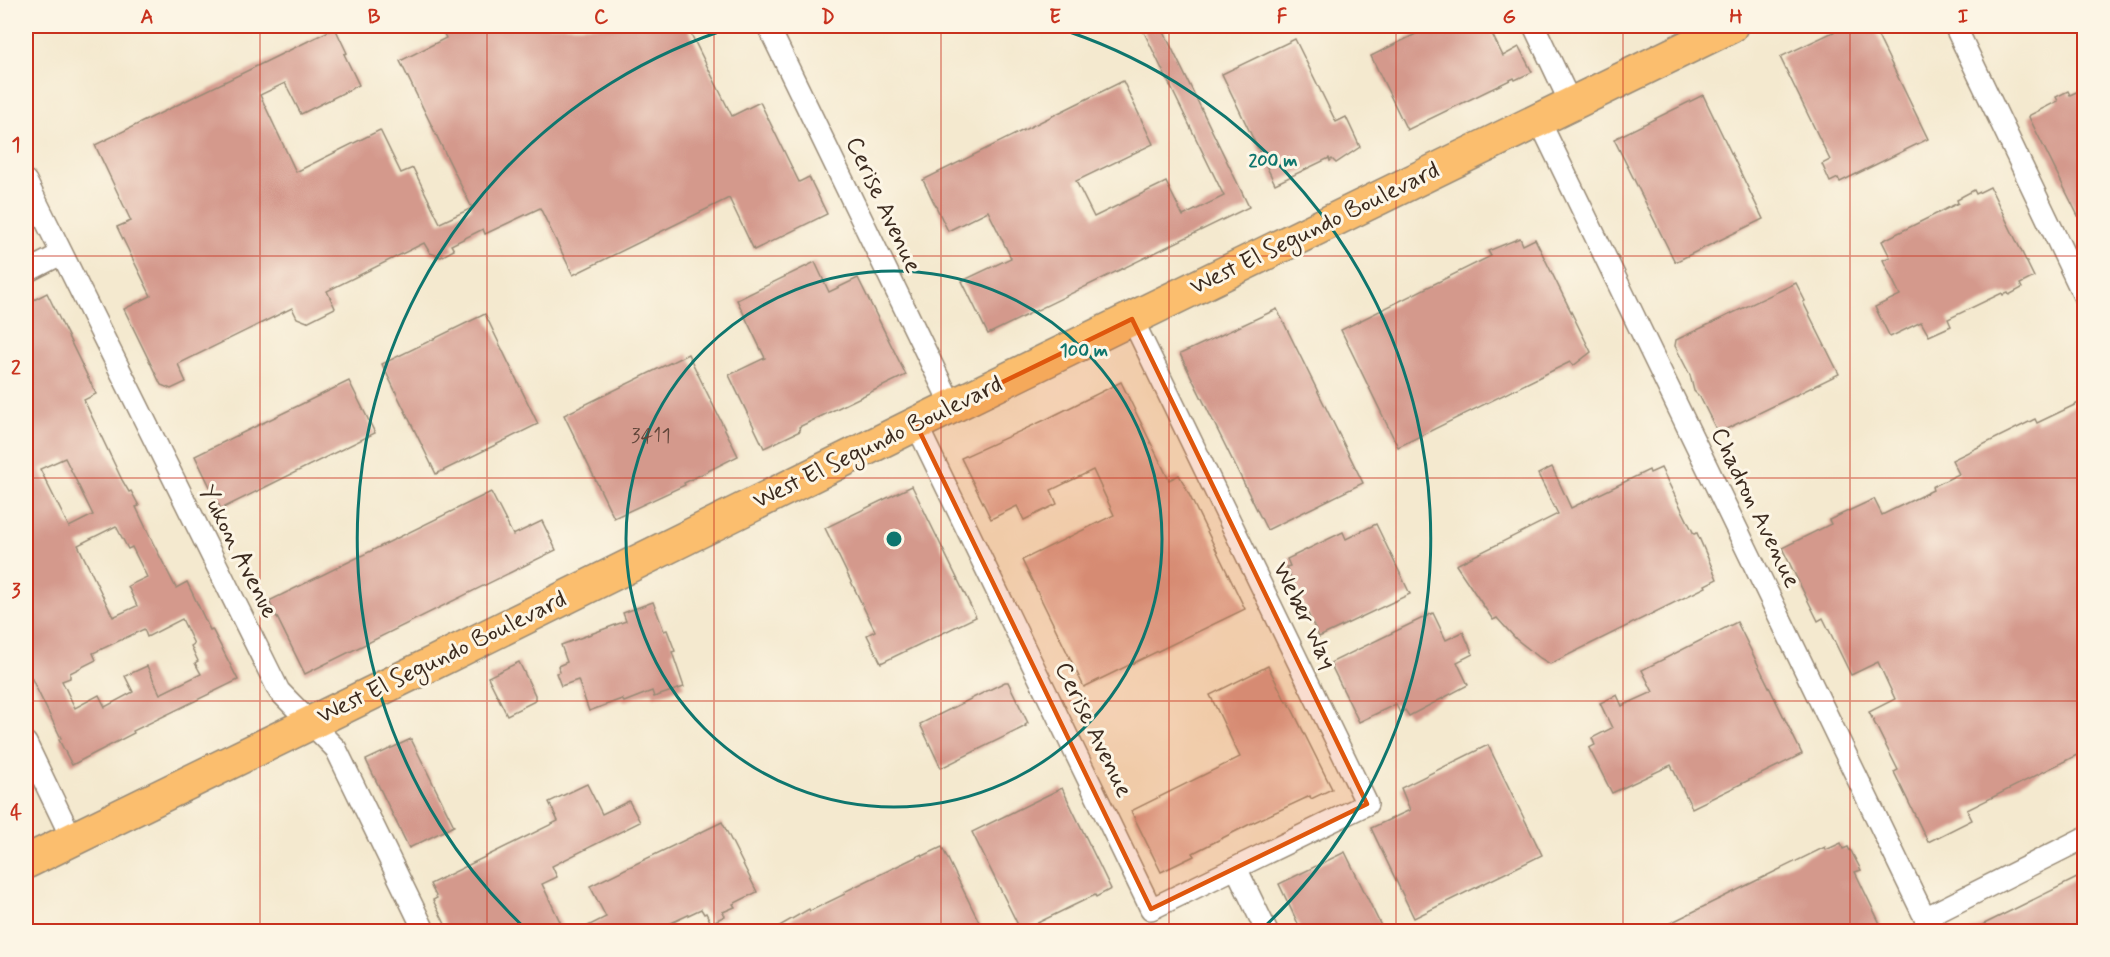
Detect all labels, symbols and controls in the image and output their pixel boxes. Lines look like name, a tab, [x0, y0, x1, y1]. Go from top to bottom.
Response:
text: A	[140, 4, 154, 31]
text: B	[368, 4, 381, 31]
text: C	[594, 4, 609, 31]
text: D	[821, 4, 835, 31]
text: E	[1049, 4, 1061, 31]
text: F	[1277, 4, 1288, 31]
text: G	[1502, 4, 1516, 31]
text: H	[1729, 4, 1743, 31]
text: I	[1958, 4, 1968, 31]
text: 1	[12, 132, 20, 159]
street label: Cerise Avenue	[838, 132, 928, 278]
text: 200 m	[1248, 149, 1298, 173]
street label: West El Segundo Boulevard	[1185, 155, 1446, 305]
text: 100 m	[1060, 339, 1108, 363]
text: 2	[11, 355, 21, 382]
street label: West El Segundo Boulevard	[748, 369, 1009, 519]
house number: 3411	[631, 422, 671, 450]
street label: Chadron Avenue	[1703, 423, 1807, 593]
street label: Yukon Avenue	[191, 480, 285, 624]
centre of rings	[884, 529, 904, 549]
street label: Weber Way	[1265, 557, 1343, 675]
text: 3	[11, 578, 21, 605]
street label: West El Segundo Boulevard	[312, 584, 573, 734]
street label: Cerise Avenue	[1047, 657, 1139, 803]
text: 4	[10, 800, 22, 827]

